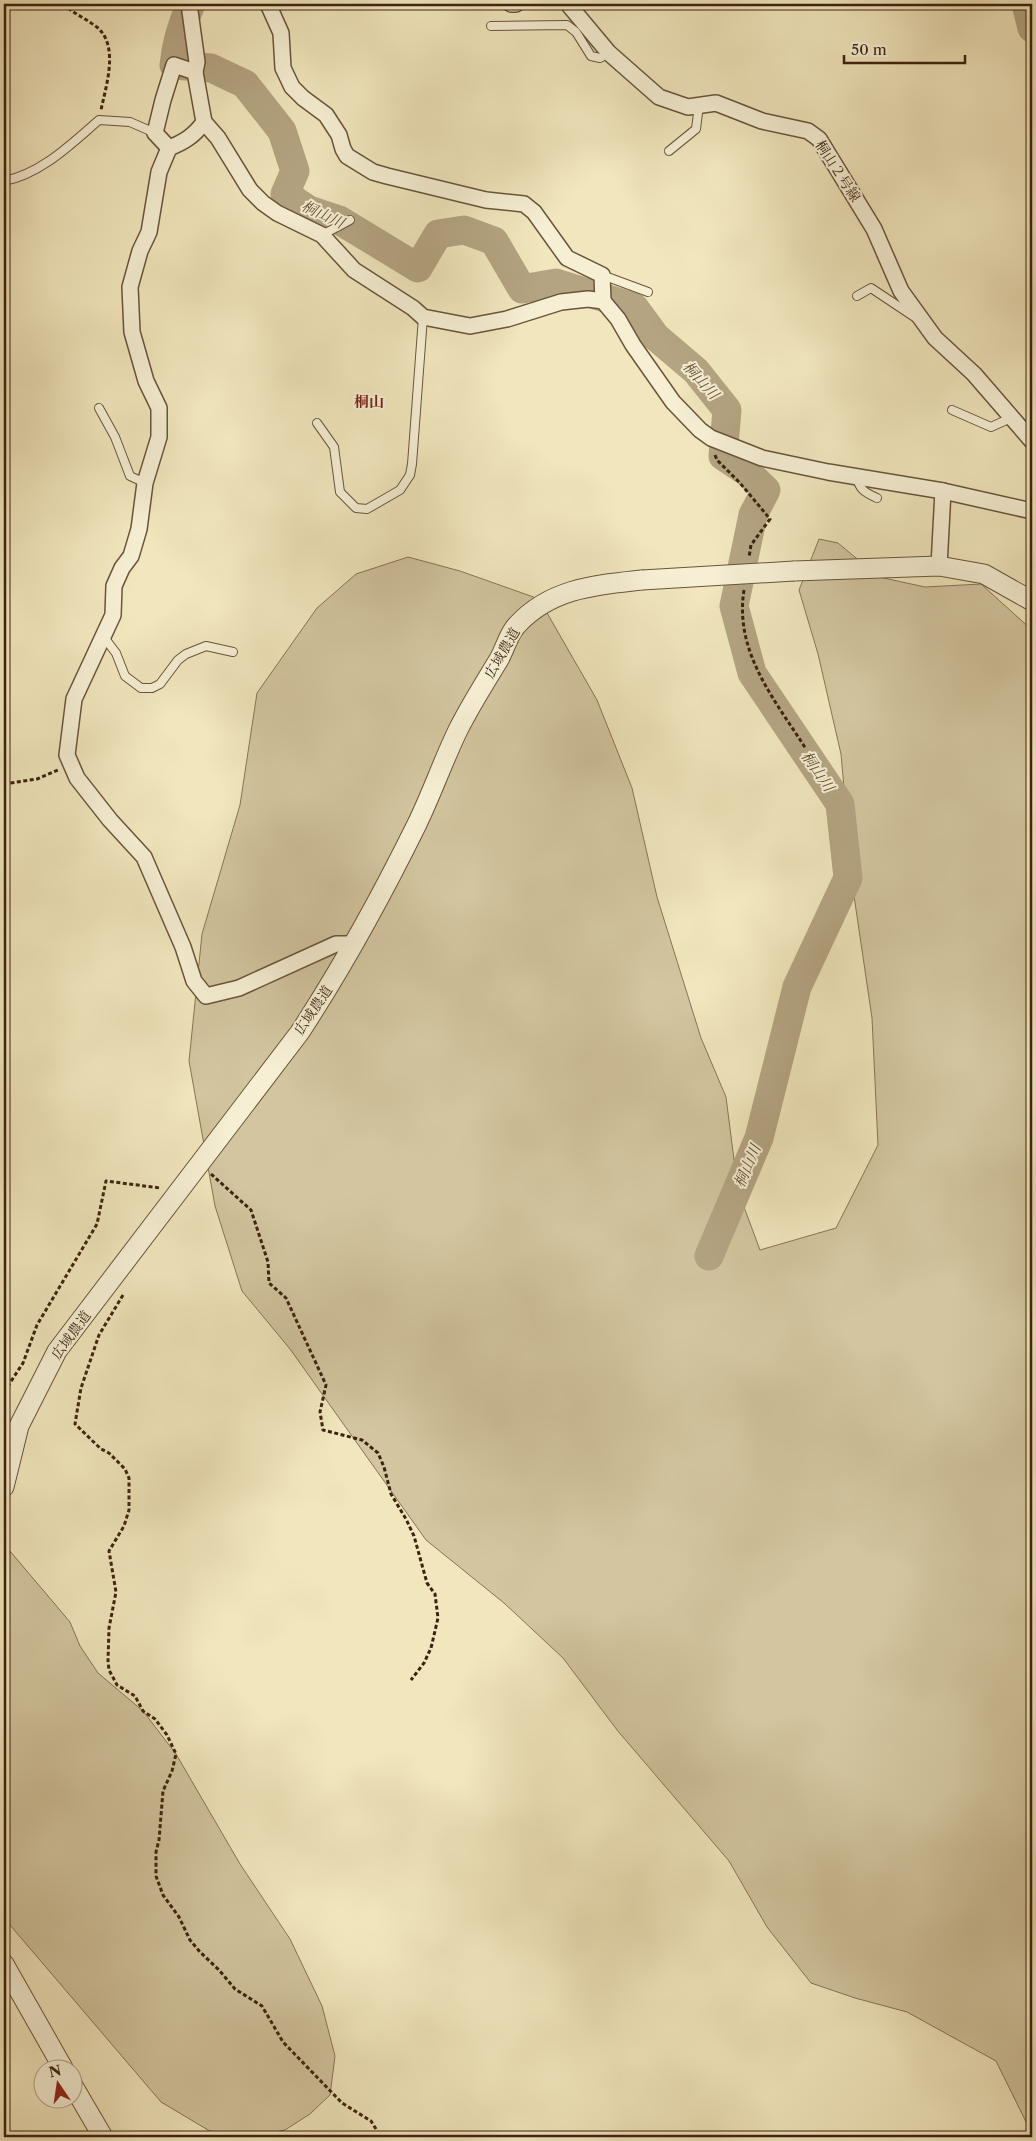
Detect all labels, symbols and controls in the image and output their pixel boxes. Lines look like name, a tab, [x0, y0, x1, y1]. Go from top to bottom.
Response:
scale bar	[844, 32, 965, 64]
text: 50 m	[851, 40, 887, 59]
street label: 桐山２号線	[811, 137, 865, 205]
water label: 桐山川	[299, 196, 349, 233]
water label: 桐山川	[679, 357, 724, 405]
district label: 桐山	[354, 392, 384, 411]
street label: 広域農道	[480, 624, 524, 682]
water label: 桐山川	[798, 747, 840, 797]
street label: 広域農道	[290, 982, 336, 1038]
water label: 桐山川	[729, 1140, 765, 1190]
street label: 広域農道	[47, 1307, 95, 1363]
north arrow	[32, 2058, 82, 2108]
text: N	[47, 2061, 63, 2081]

